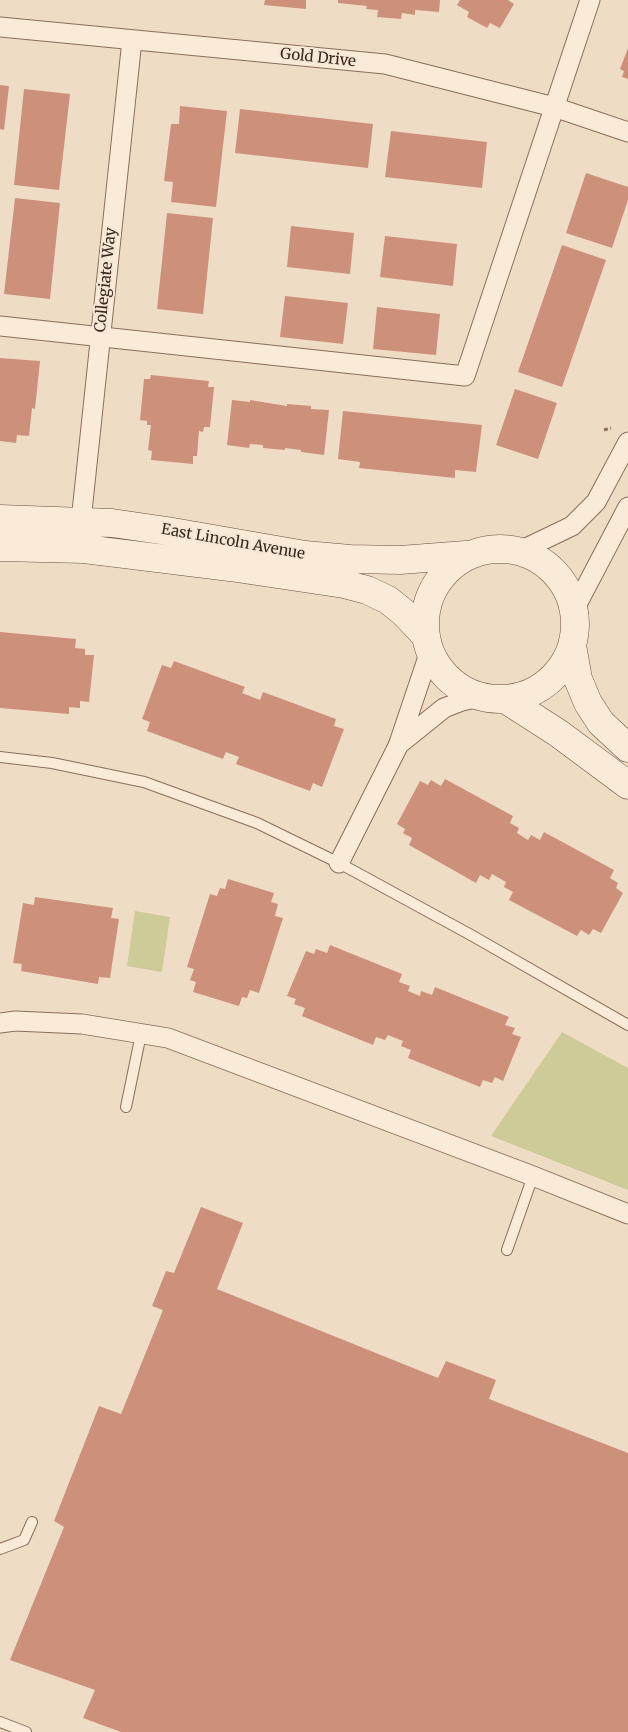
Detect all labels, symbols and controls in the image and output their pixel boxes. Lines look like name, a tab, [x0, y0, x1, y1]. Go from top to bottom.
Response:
street label: Gold Drive	[279, 45, 357, 71]
street label: Collegiate Way	[92, 227, 120, 333]
street label: East Lincoln Avenue	[160, 520, 306, 564]

